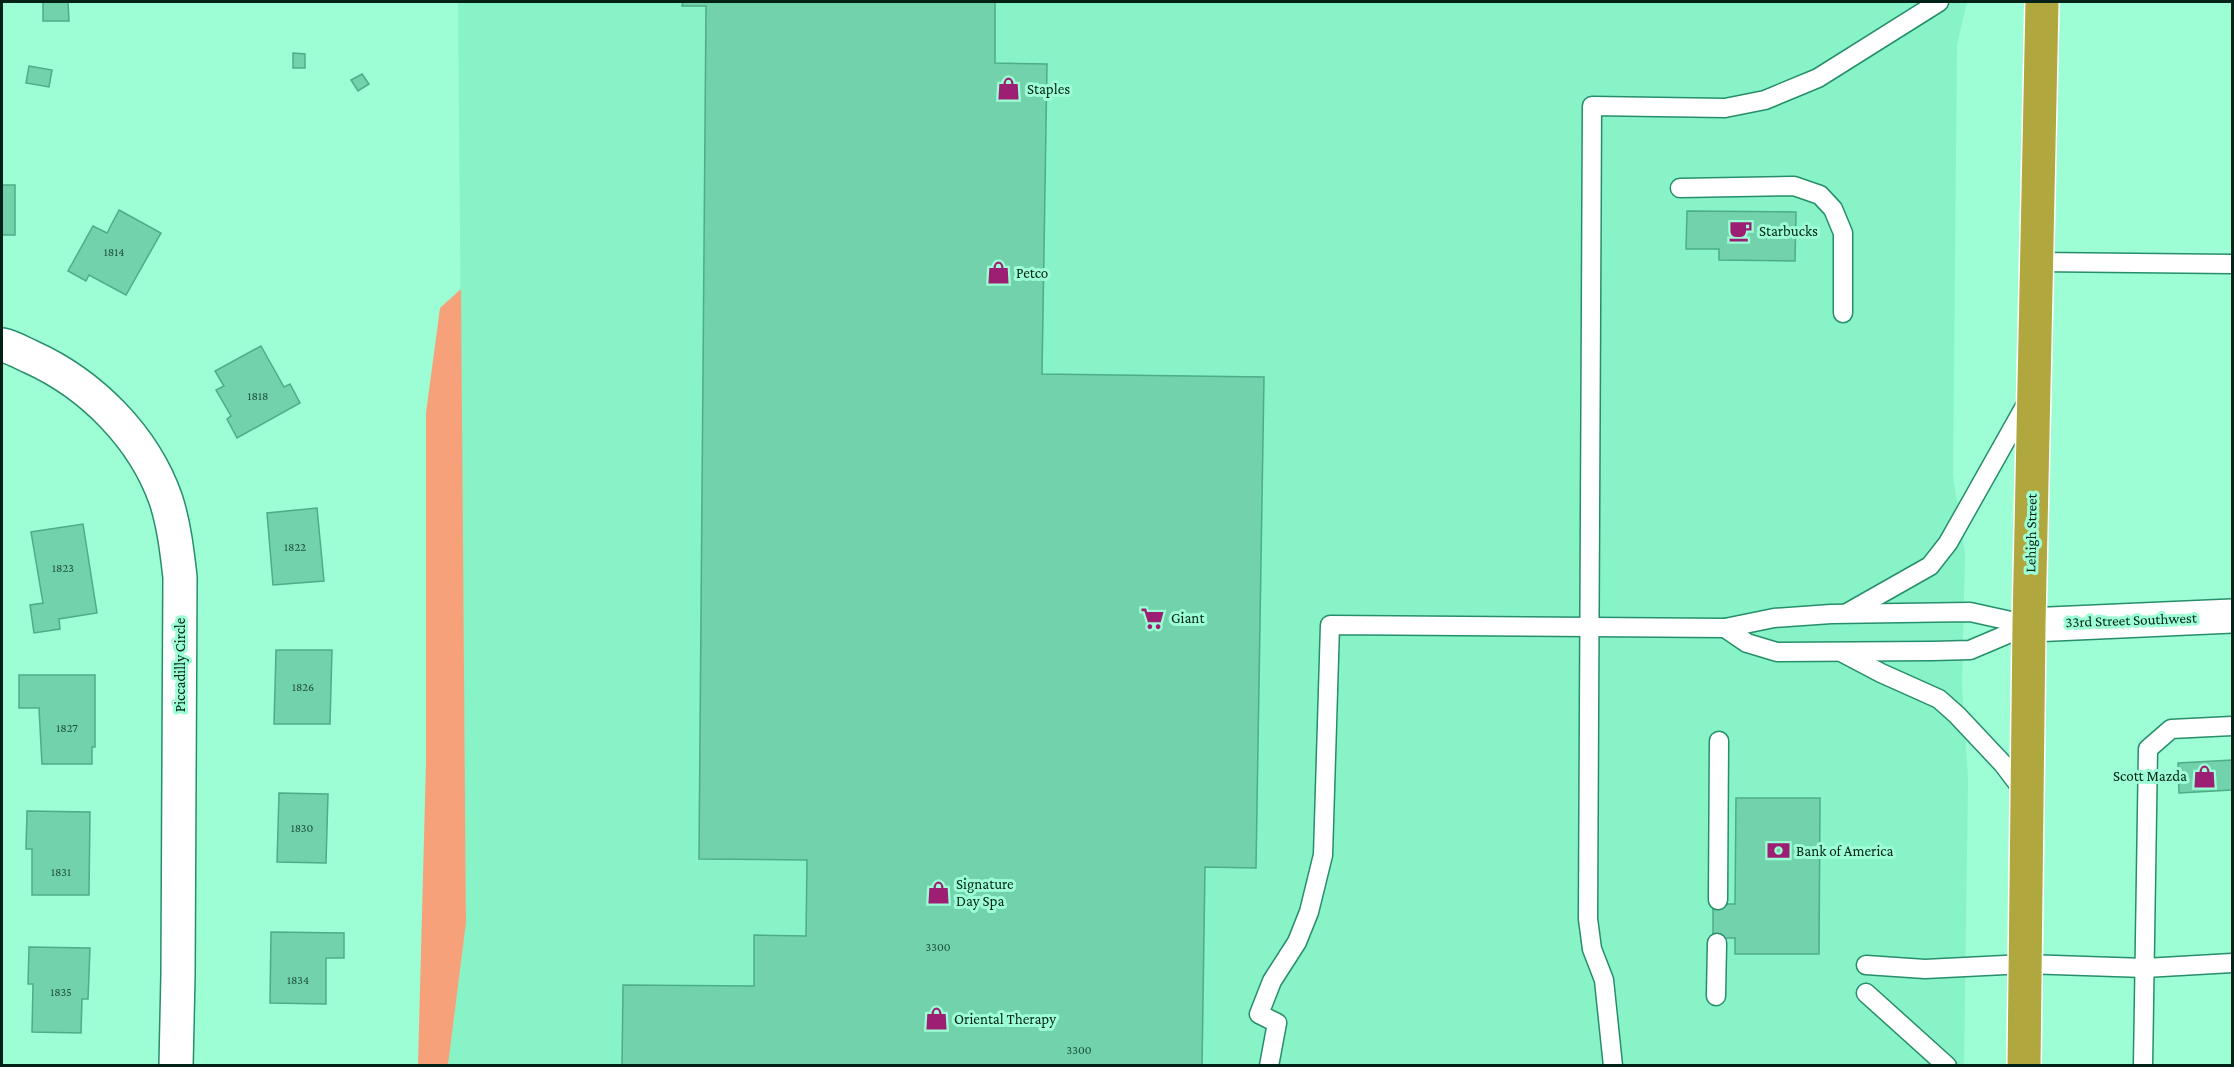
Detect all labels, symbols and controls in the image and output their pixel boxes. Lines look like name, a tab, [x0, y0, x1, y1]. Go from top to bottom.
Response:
shop icon: Staples	[996, 76, 1022, 102]
place label: Staples	[1027, 81, 1070, 98]
cafe icon: Starbucks	[1728, 218, 1754, 244]
place label: Starbucks	[1759, 223, 1818, 239]
house number: 1814	[104, 245, 124, 259]
shop icon: Petco	[985, 260, 1011, 286]
place label: Petco	[1016, 265, 1048, 281]
house number: 1818	[248, 389, 268, 403]
street label: Lehigh Street	[2022, 492, 2041, 573]
house number: 1822	[284, 540, 306, 554]
house number: 1823	[52, 561, 74, 575]
supermarket icon: Giant	[1140, 605, 1166, 631]
place label: Giant	[1171, 610, 1205, 626]
street label: 33rd Street Southwest	[2065, 610, 2198, 630]
street label: Piccadilly Circle	[172, 617, 189, 712]
house number: 1826	[292, 680, 314, 694]
house number: 1827	[56, 721, 78, 735]
shop icon: Scott Mazda	[2192, 763, 2218, 789]
place label: Scott Mazda	[2113, 768, 2187, 784]
house number: 1830	[291, 821, 314, 835]
bank icon: Bank of America	[1765, 838, 1791, 864]
place label: Bank of America	[1796, 843, 1894, 859]
house number: 1831	[51, 865, 71, 879]
place label: Signature Day Spa	[956, 876, 1014, 910]
shop icon: Signature Day Spa	[925, 880, 951, 906]
house number: 3300	[926, 940, 951, 954]
house number: 1834	[287, 973, 309, 987]
house number: 1835	[50, 985, 72, 999]
shop icon: Oriental Therapy	[923, 1006, 949, 1032]
place label: Oriental Therapy	[954, 1011, 1056, 1028]
house number: 3300	[1067, 1043, 1092, 1057]

